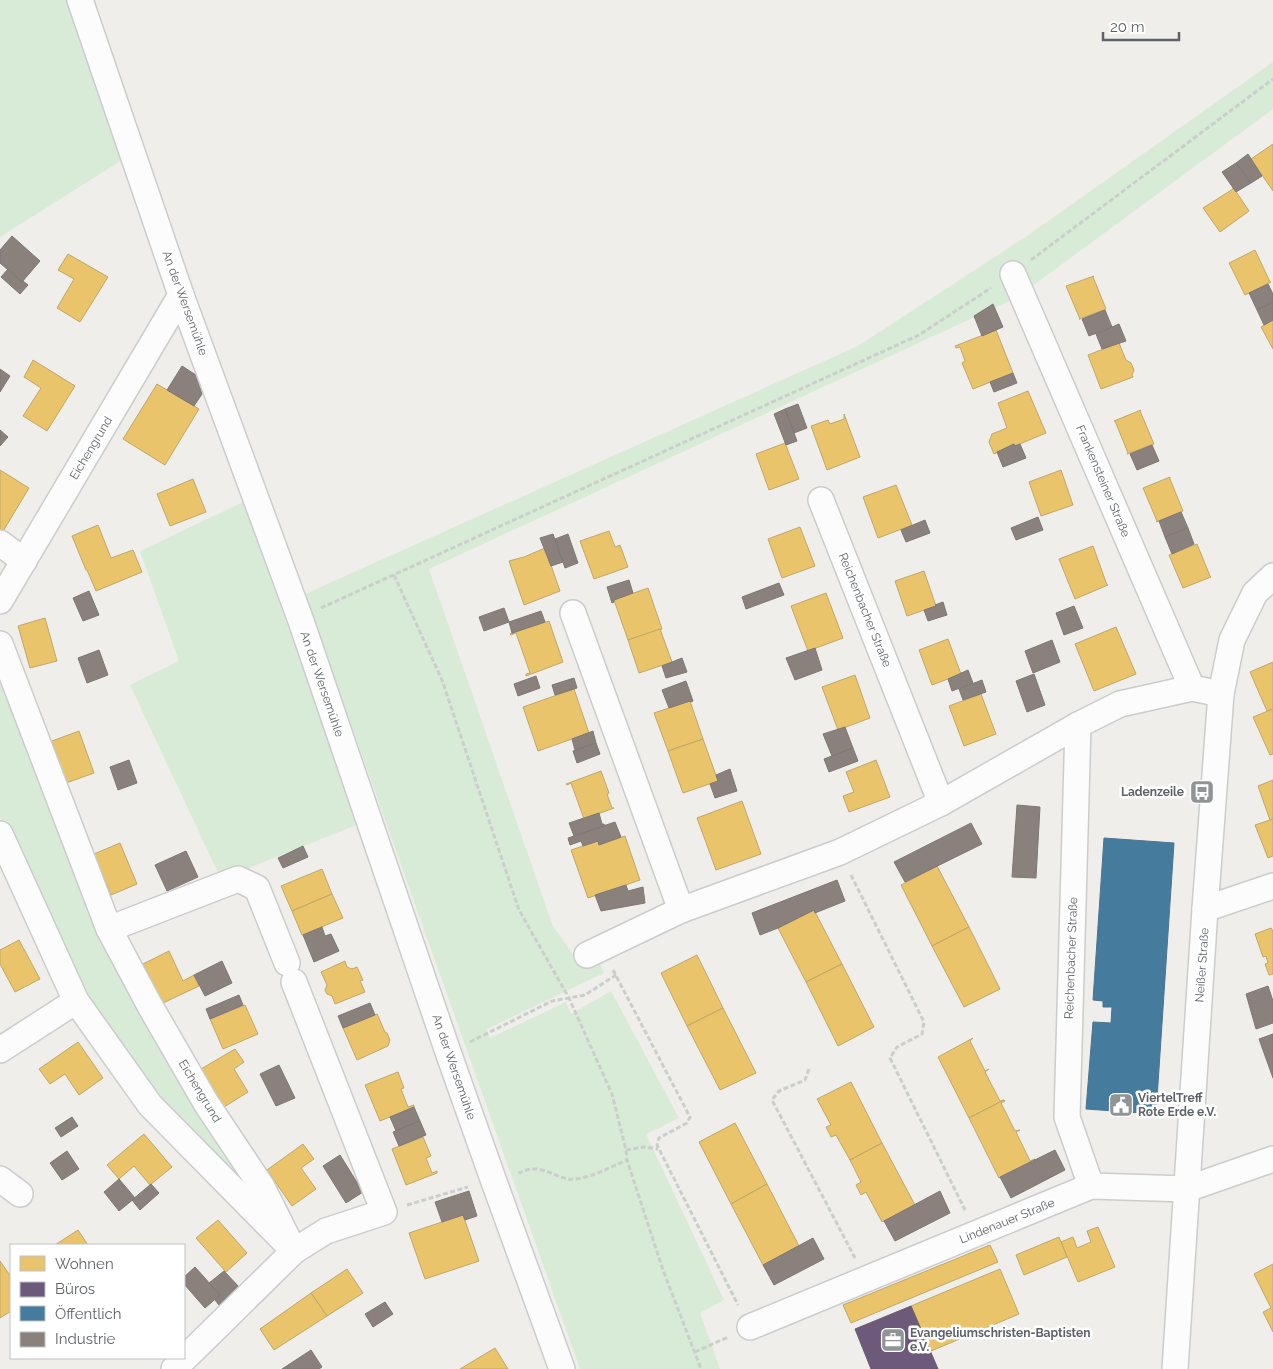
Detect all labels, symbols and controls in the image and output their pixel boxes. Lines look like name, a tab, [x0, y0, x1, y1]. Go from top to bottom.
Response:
scale bar	[1103, 10, 1179, 42]
text: 20 m	[1110, 18, 1145, 36]
street label: An der Wersemühle	[160, 249, 210, 357]
street label: Eichengrund	[67, 414, 115, 482]
street label: Frankensteiner Straße	[1073, 423, 1133, 539]
street label: Reichenbacher Straße	[836, 551, 894, 669]
street label: An der Wersemühle	[297, 629, 347, 739]
bus stop icon: Ladenzeile	[1189, 779, 1215, 805]
place label: Ladenzeile	[1121, 785, 1184, 799]
street label: Reichenbacher Straße	[1062, 897, 1080, 1019]
street label: Neißer Straße	[1192, 927, 1212, 1003]
street label: An der Wersemühle	[429, 1012, 479, 1122]
street label: Eichengrund	[176, 1057, 224, 1125]
place label: ViertelTreff Rote Erde e.V.	[1138, 1091, 1217, 1119]
public building icon: ViertelTreff Rote Erde e.V.	[1108, 1092, 1134, 1118]
street label: Lindenauer Straße	[957, 1196, 1057, 1246]
legend	[10, 1244, 185, 1359]
text: Wohnen	[55, 1255, 114, 1273]
text: Büros	[55, 1280, 95, 1298]
text: Öffentlich	[55, 1304, 122, 1323]
place label: Evangeliumschristen-Baptisten e.V.	[910, 1326, 1091, 1354]
office icon: Evangeliumschristen-Baptisten e.V.	[880, 1327, 906, 1353]
text: Industrie	[55, 1330, 116, 1348]

